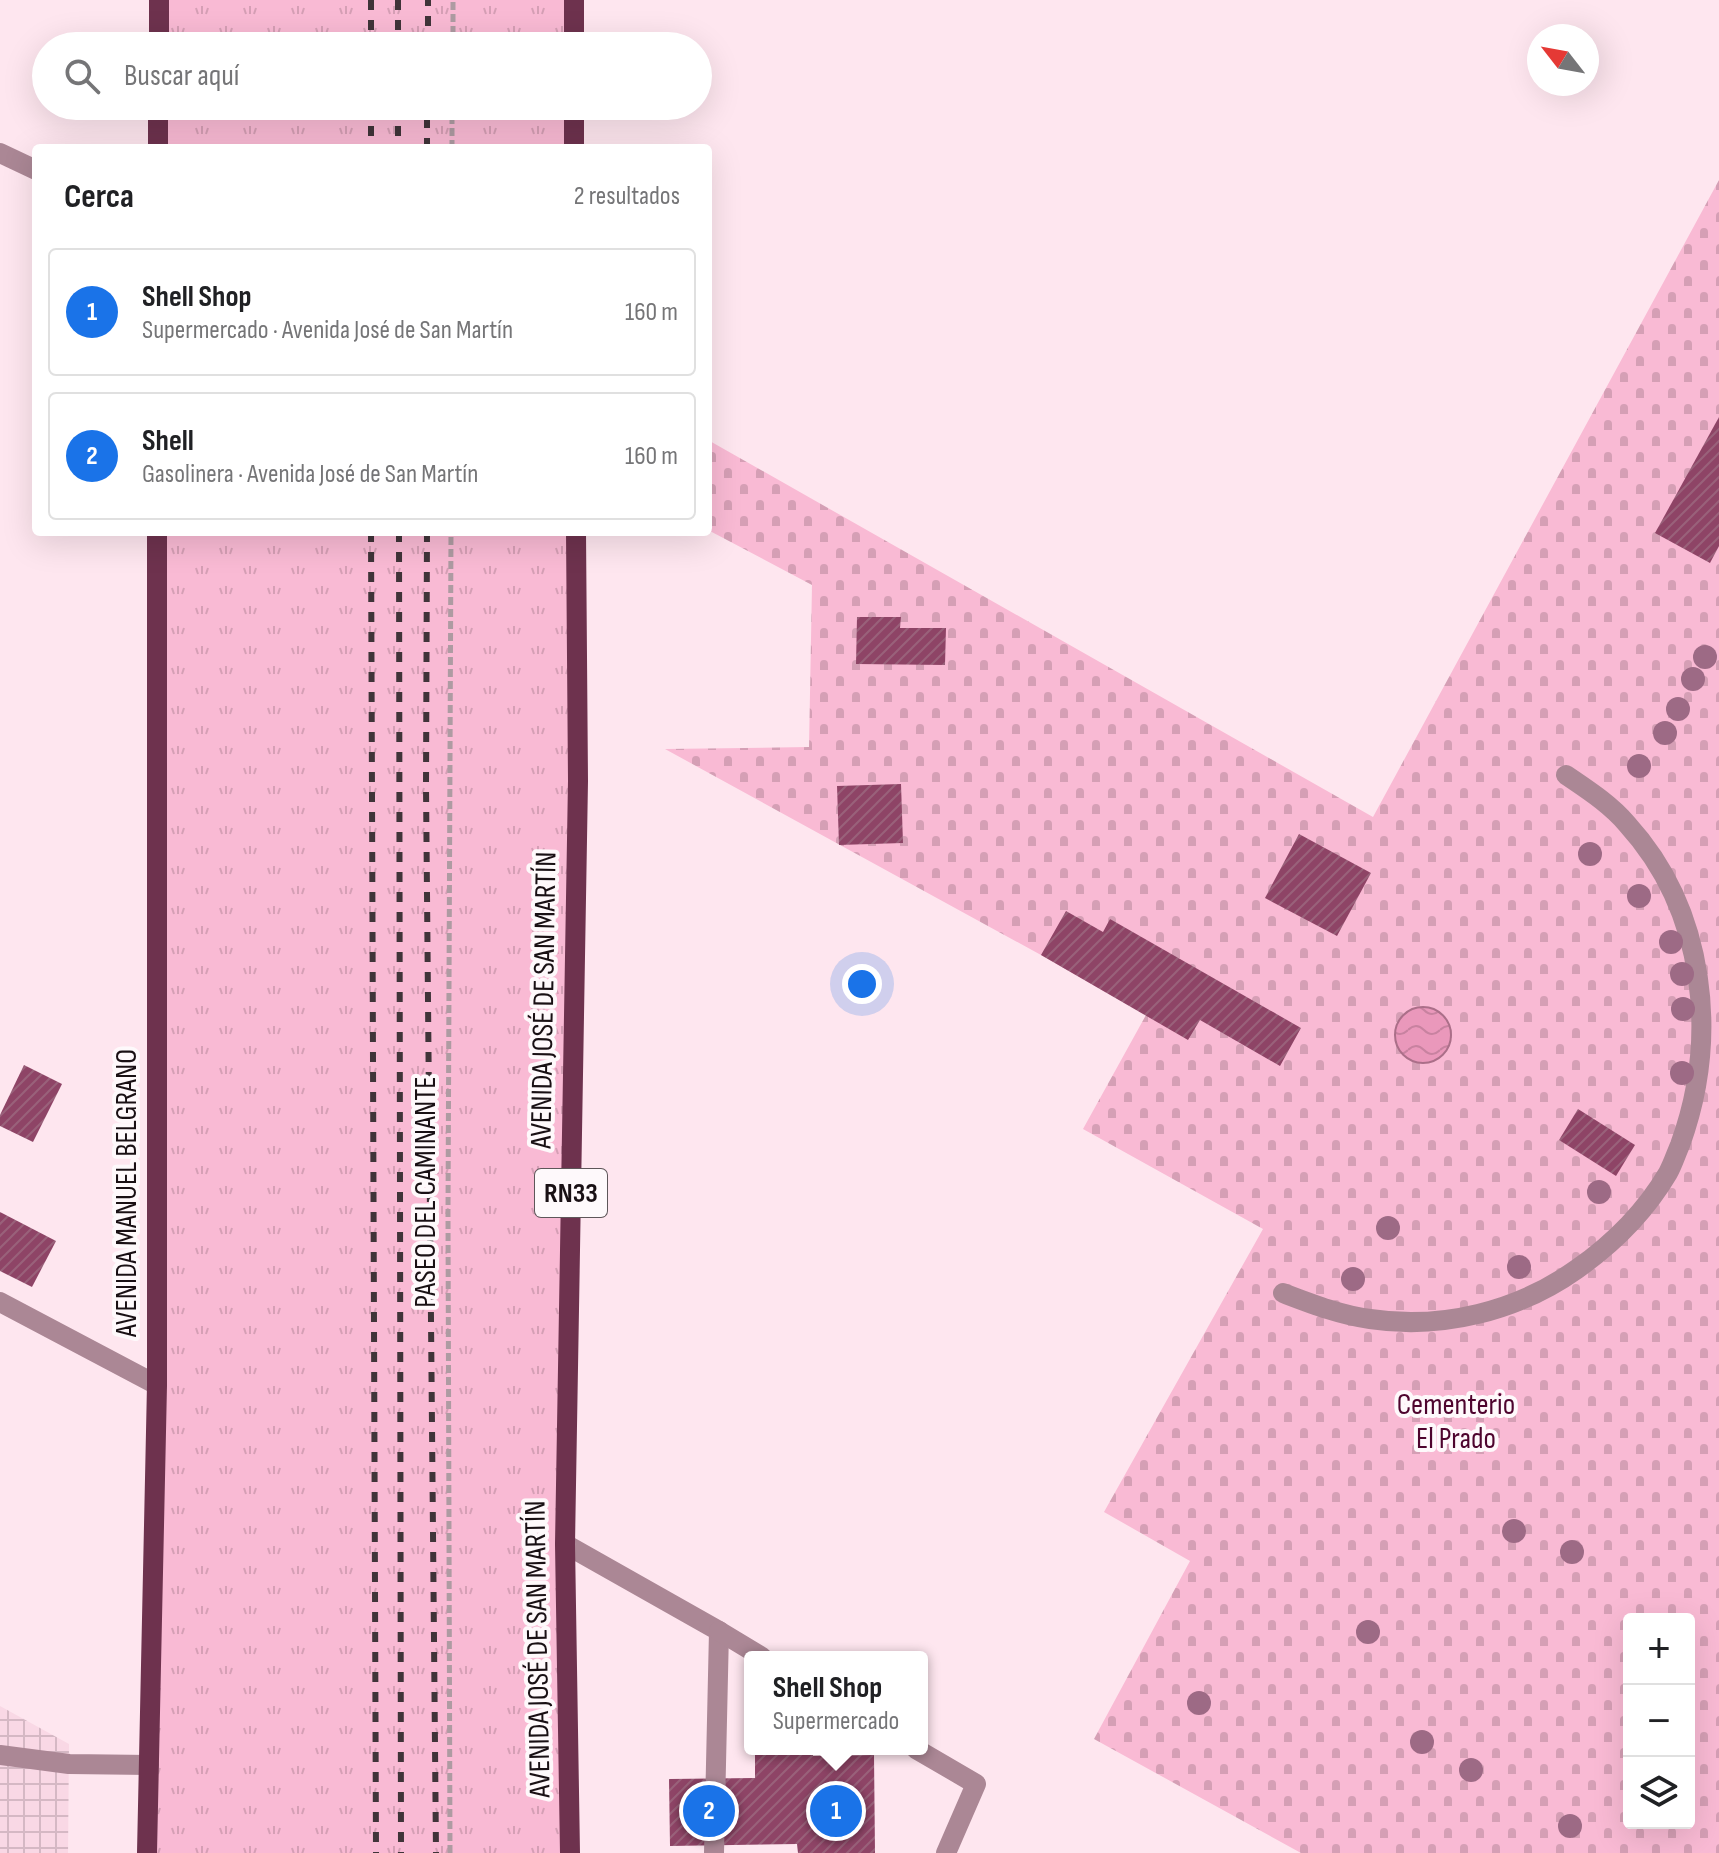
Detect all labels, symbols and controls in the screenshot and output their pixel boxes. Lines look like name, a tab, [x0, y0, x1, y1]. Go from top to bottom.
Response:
north arrow	[1527, 24, 1599, 96]
search box	[32, 32, 712, 120]
icon: search	[60, 54, 104, 98]
text: Buscar aquí	[124, 58, 239, 94]
text: Cerca	[64, 176, 134, 217]
text: 2 resultados	[574, 181, 680, 212]
text: Shell Shop	[142, 279, 252, 315]
text: 1	[87, 297, 97, 328]
text: 160 m	[625, 297, 678, 328]
text: Supermercado · Avenida José de San Martín	[142, 315, 513, 346]
text: Shell	[142, 423, 194, 459]
text: 2	[86, 441, 98, 472]
text: 160 m	[625, 441, 678, 472]
text: Gasolinera · Avenida José de San Martín	[142, 459, 478, 490]
street label: AVENIDA JOSÉ DE SAN MARTÍN	[523, 851, 565, 1150]
your location	[842, 964, 882, 1004]
street label: AVENIDA MANUEL BELGRANO	[109, 1049, 145, 1338]
street label: PASEO DEL CAMINANTE	[408, 1076, 444, 1308]
road number: RN33	[535, 1169, 607, 1217]
park label: Cementerio El Prado	[1397, 1387, 1515, 1457]
street label: AVENIDA JOSÉ DE SAN MARTÍN	[517, 1500, 559, 1799]
map controls	[1623, 1613, 1695, 1829]
button: +	[1623, 1613, 1695, 1685]
popup	[744, 1651, 928, 1755]
text: Shell Shop	[773, 1670, 882, 1706]
button: −	[1623, 1685, 1695, 1757]
text: Supermercado	[773, 1706, 899, 1737]
button: layers	[1623, 1757, 1695, 1829]
pin: 2	[683, 1781, 735, 1841]
pin: 1	[810, 1781, 862, 1841]

